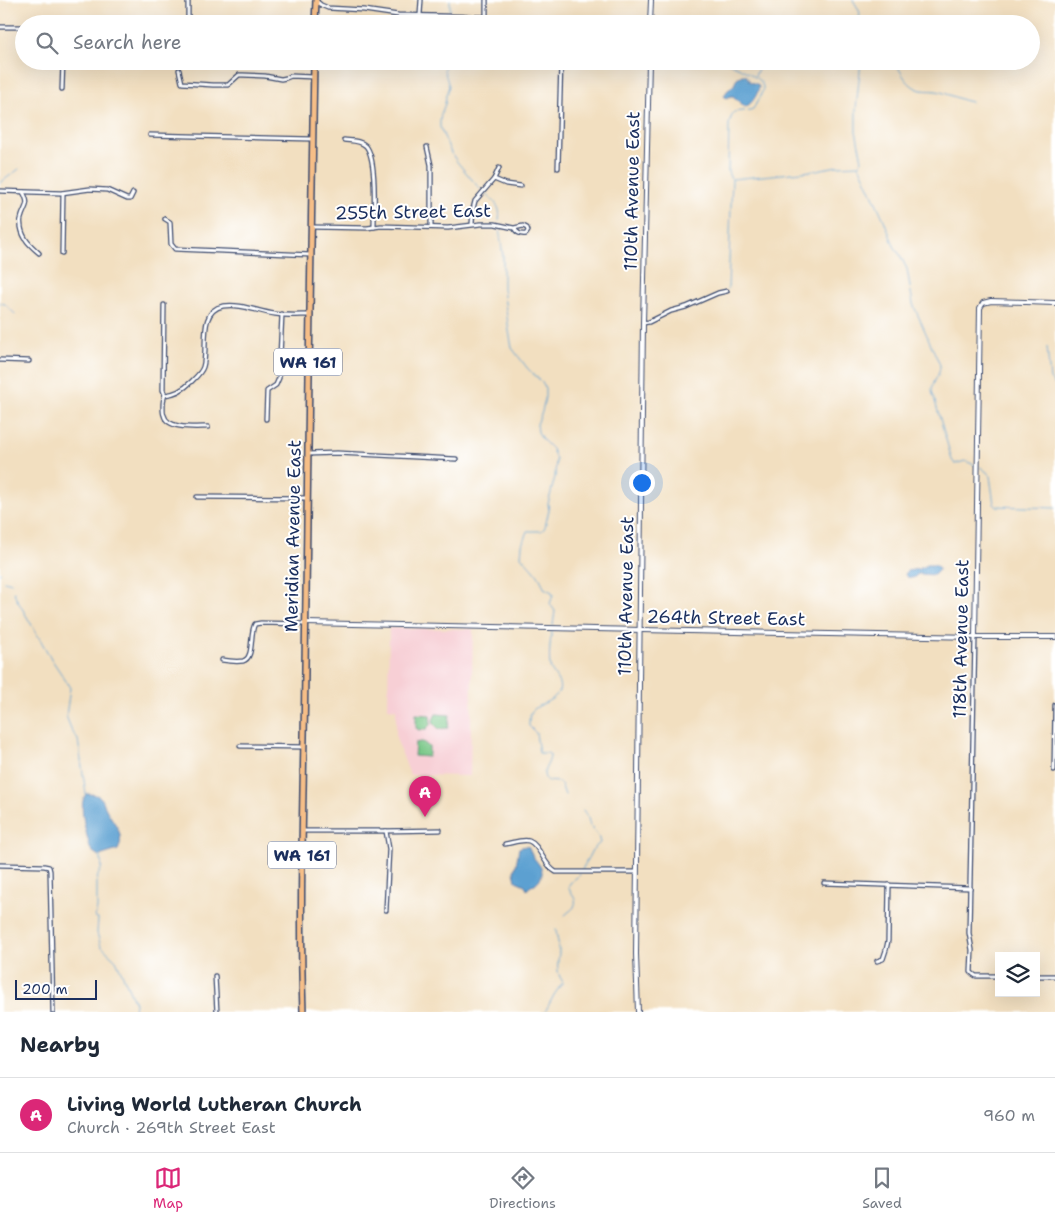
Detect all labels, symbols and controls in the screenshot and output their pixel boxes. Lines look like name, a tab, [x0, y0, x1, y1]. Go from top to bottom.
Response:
search box	[15, 15, 1040, 70]
icon: search	[33, 29, 61, 57]
text: Search here	[73, 30, 182, 55]
street label: 110th Avenue East	[619, 111, 645, 271]
street label: 255th Street East	[335, 199, 491, 225]
road number: WA 161	[274, 348, 342, 376]
street label: Meridian Avenue East	[279, 440, 307, 632]
your location	[629, 470, 655, 496]
street label: 110th Avenue East	[613, 516, 639, 676]
street label: 118th Avenue East	[948, 559, 974, 719]
street label: 264th Street East	[646, 605, 806, 631]
pin: A	[409, 776, 441, 817]
road number: WA 161	[268, 842, 336, 868]
map controls	[995, 952, 1040, 997]
button: layers	[995, 952, 1040, 997]
scale bar	[15, 977, 98, 1000]
text: 200 m	[22, 980, 68, 998]
text: Nearby	[20, 1031, 100, 1059]
text: Living World Lutheran Church	[67, 1092, 362, 1117]
text: A	[30, 1105, 42, 1126]
text: 960 m	[983, 1105, 1035, 1126]
text: Church · 269th Street East	[67, 1117, 276, 1138]
tab: Map	[153, 1164, 183, 1212]
tab: Directions	[489, 1164, 556, 1212]
tab: Saved	[862, 1164, 902, 1212]

